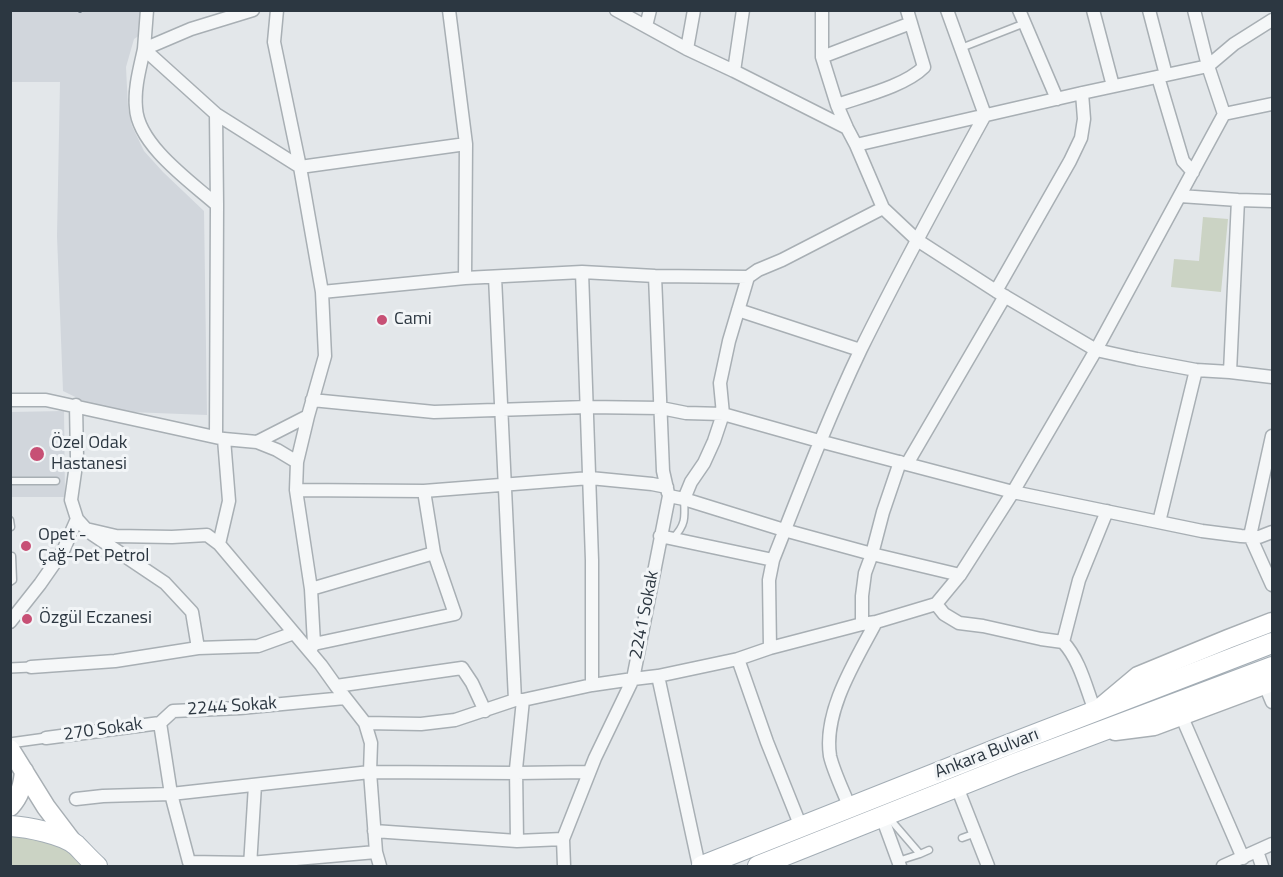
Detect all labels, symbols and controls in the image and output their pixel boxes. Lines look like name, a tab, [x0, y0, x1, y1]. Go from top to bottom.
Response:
place label: Cami	[394, 309, 432, 331]
marker: Cami	[375, 313, 389, 327]
place label: Özel Odak Hastanesi	[51, 433, 127, 476]
marker: Özel Odak Hastanesi	[28, 445, 46, 463]
place label: Opet - Çağ-Pet Petrol	[38, 525, 149, 568]
marker: Opet - Çağ-Pet Petrol	[19, 539, 33, 553]
street label: 2241 Sokak	[626, 569, 664, 661]
place label: Özgül Eczanesi	[39, 608, 152, 630]
marker: Özgül Eczanesi	[20, 612, 34, 626]
street label: 2244 Sokak	[186, 693, 278, 721]
street label: 270 Sokak	[62, 714, 144, 746]
street label: Ankara Bulvarı	[932, 724, 1042, 784]

